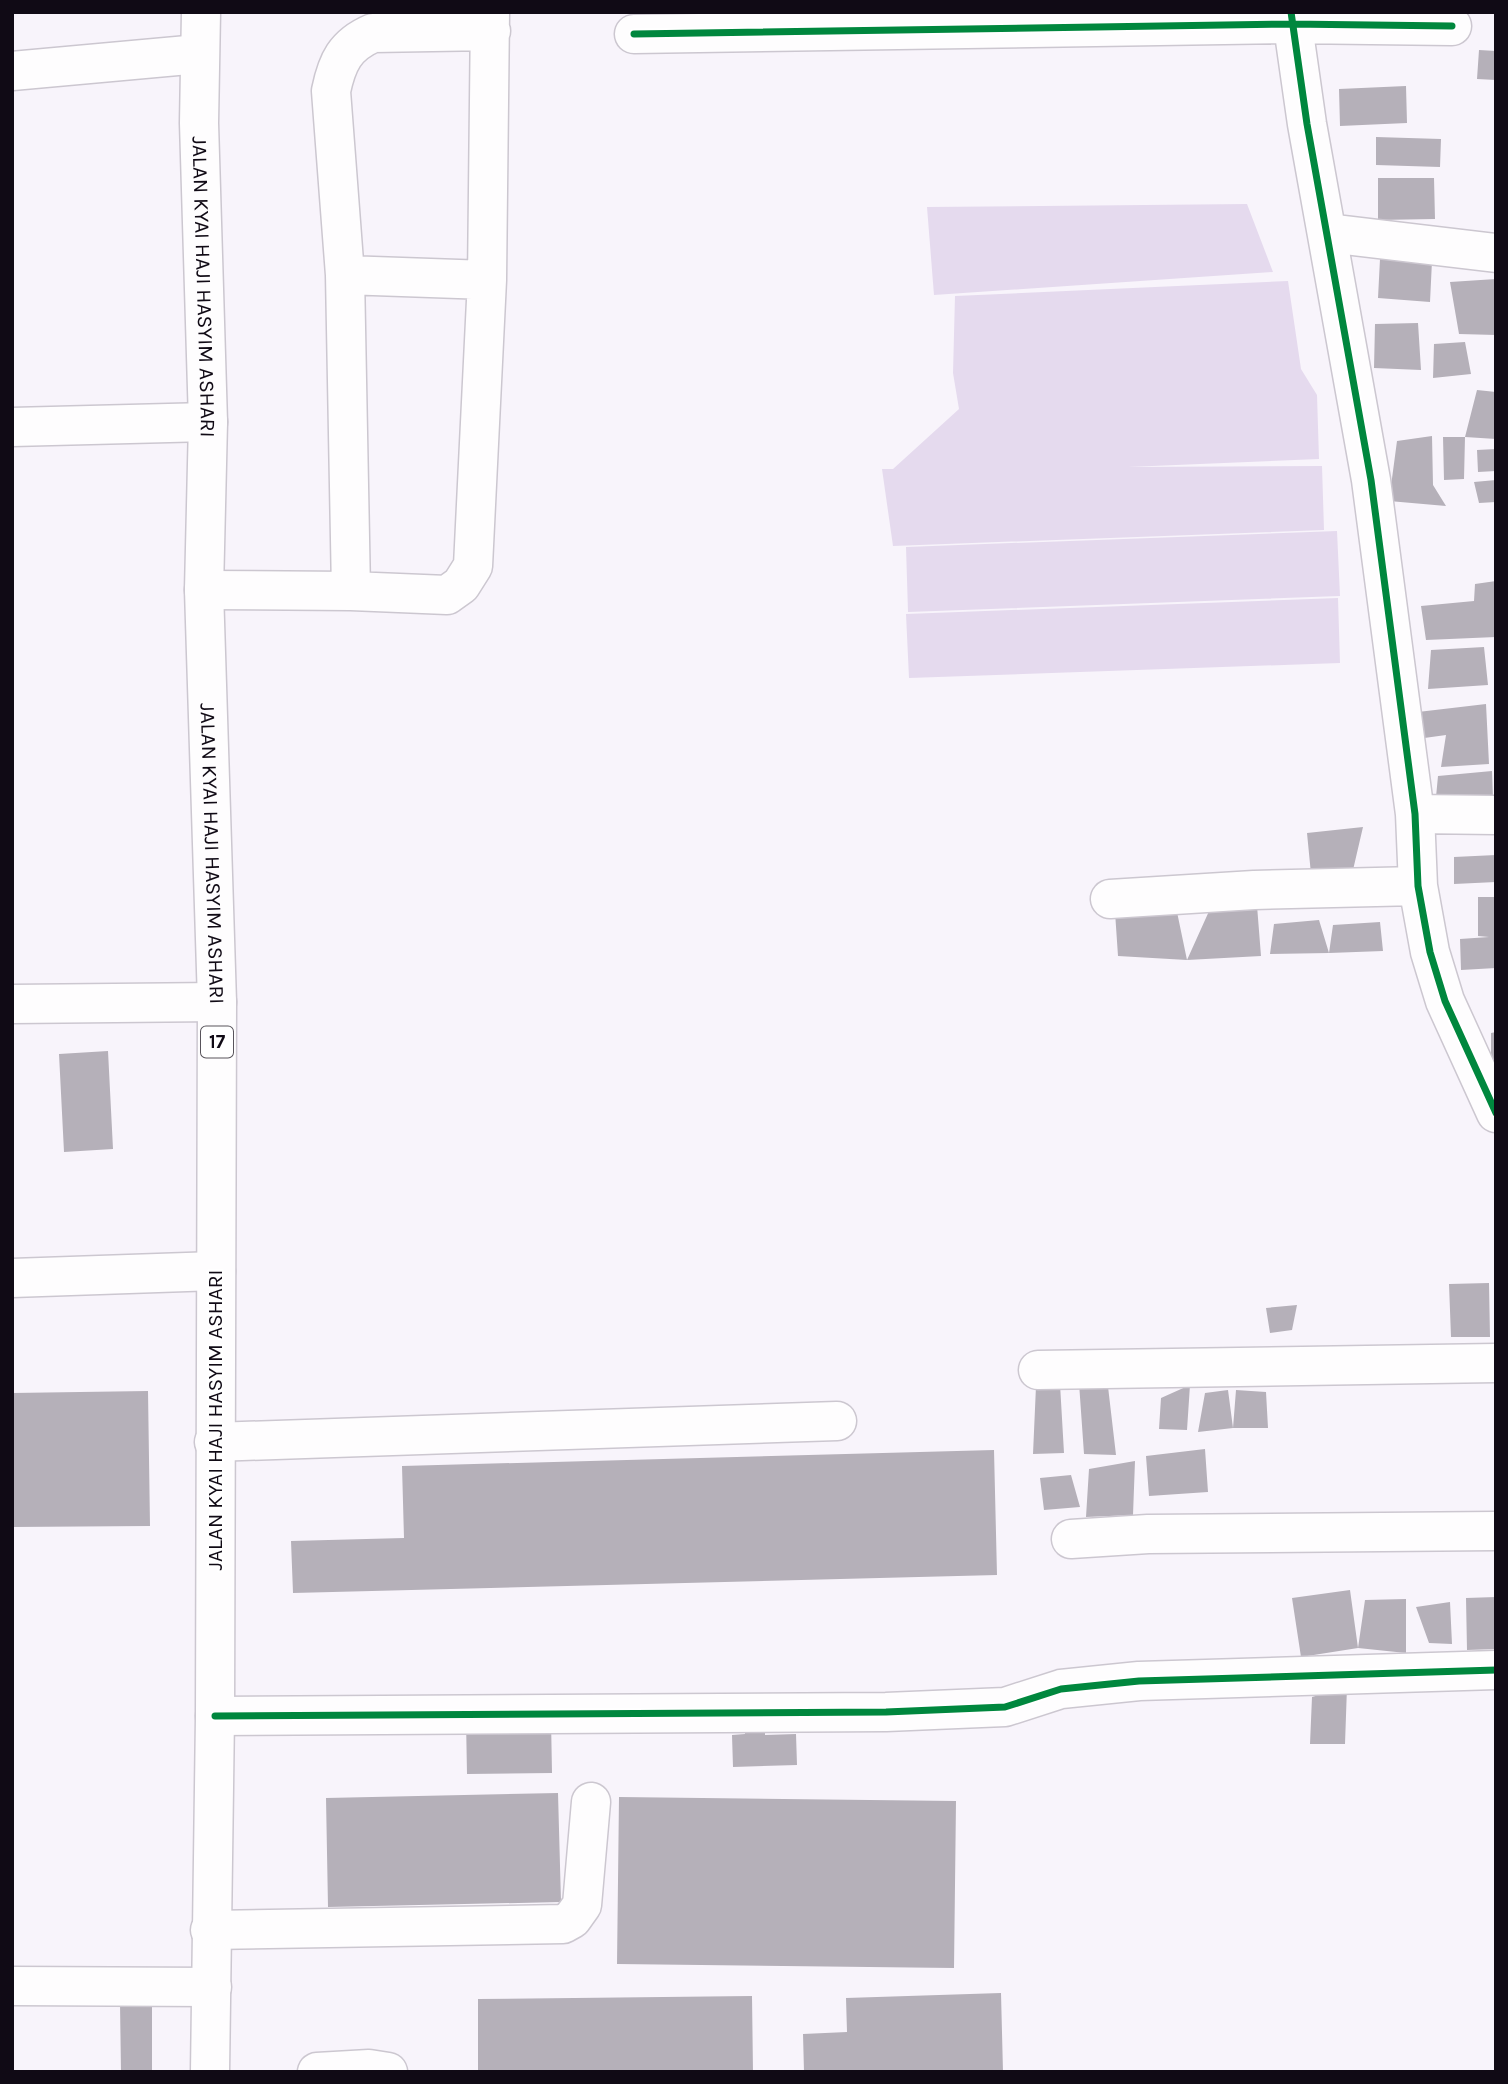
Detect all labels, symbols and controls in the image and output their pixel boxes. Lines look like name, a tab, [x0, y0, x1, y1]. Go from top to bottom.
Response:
street label: JALAN KYAI HAJI HASYIM ASHARI	[187, 136, 220, 438]
street label: JALAN KYAI HAJI HASYIM ASHARI	[196, 703, 229, 1005]
road number: 17	[201, 1026, 233, 1058]
street label: JALAN KYAI HAJI HASYIM ASHARI	[203, 1269, 227, 1571]

